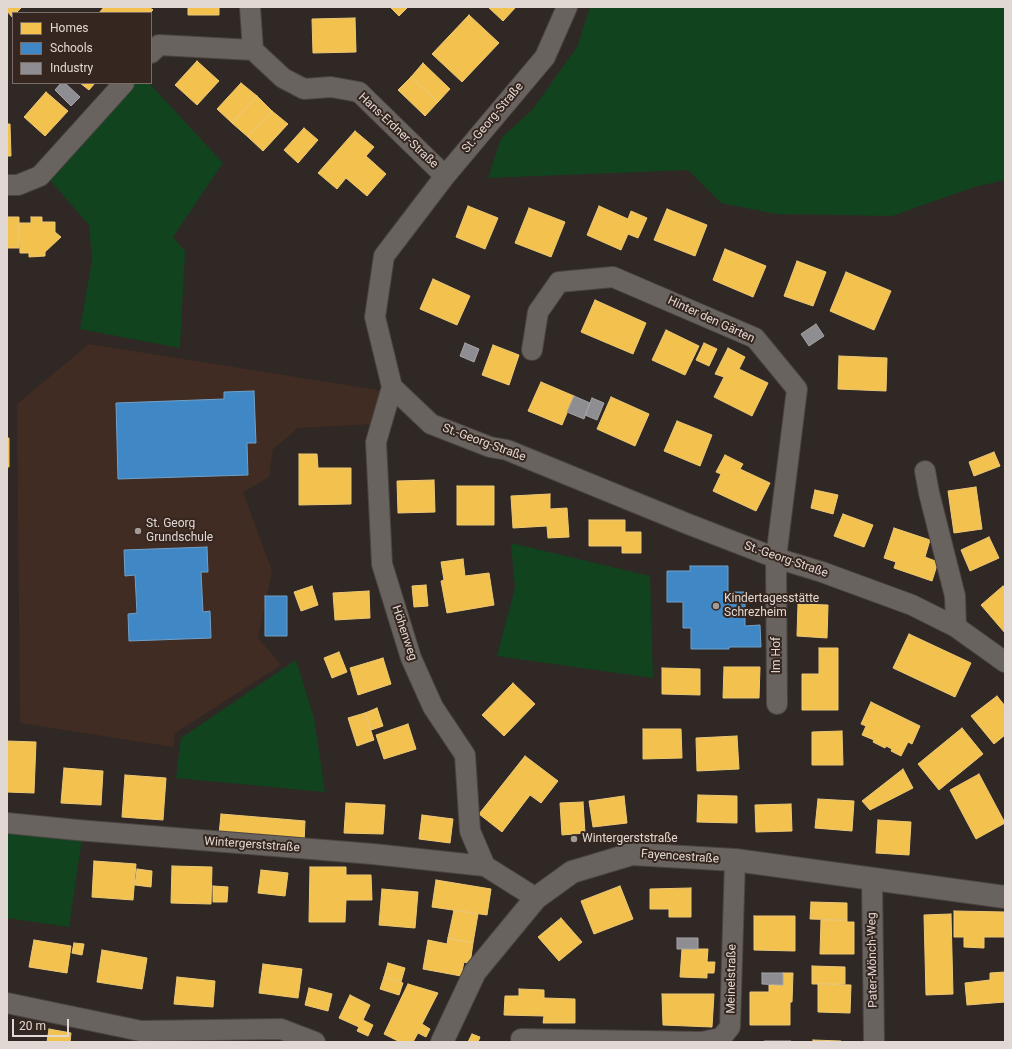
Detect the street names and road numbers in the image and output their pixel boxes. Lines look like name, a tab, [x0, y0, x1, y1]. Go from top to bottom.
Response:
street label: St.-Georg-Straße	[459, 80, 527, 156]
street label: Hans-Erdner-Straße	[355, 90, 441, 172]
street label: Hinter den Gärten	[665, 294, 757, 346]
street label: St.-Georg-Straße	[440, 421, 528, 465]
street label: St.-Georg-Straße	[742, 539, 830, 581]
street label: Höhenweg	[388, 604, 420, 662]
street label: Im Hof	[770, 637, 784, 673]
street label: Wintergerststraße	[204, 834, 300, 856]
street label: Fayencestraße	[641, 847, 719, 867]
street label: Pater-Mönch-Weg	[865, 912, 881, 1008]
street label: Meinelstraße	[724, 944, 740, 1014]

